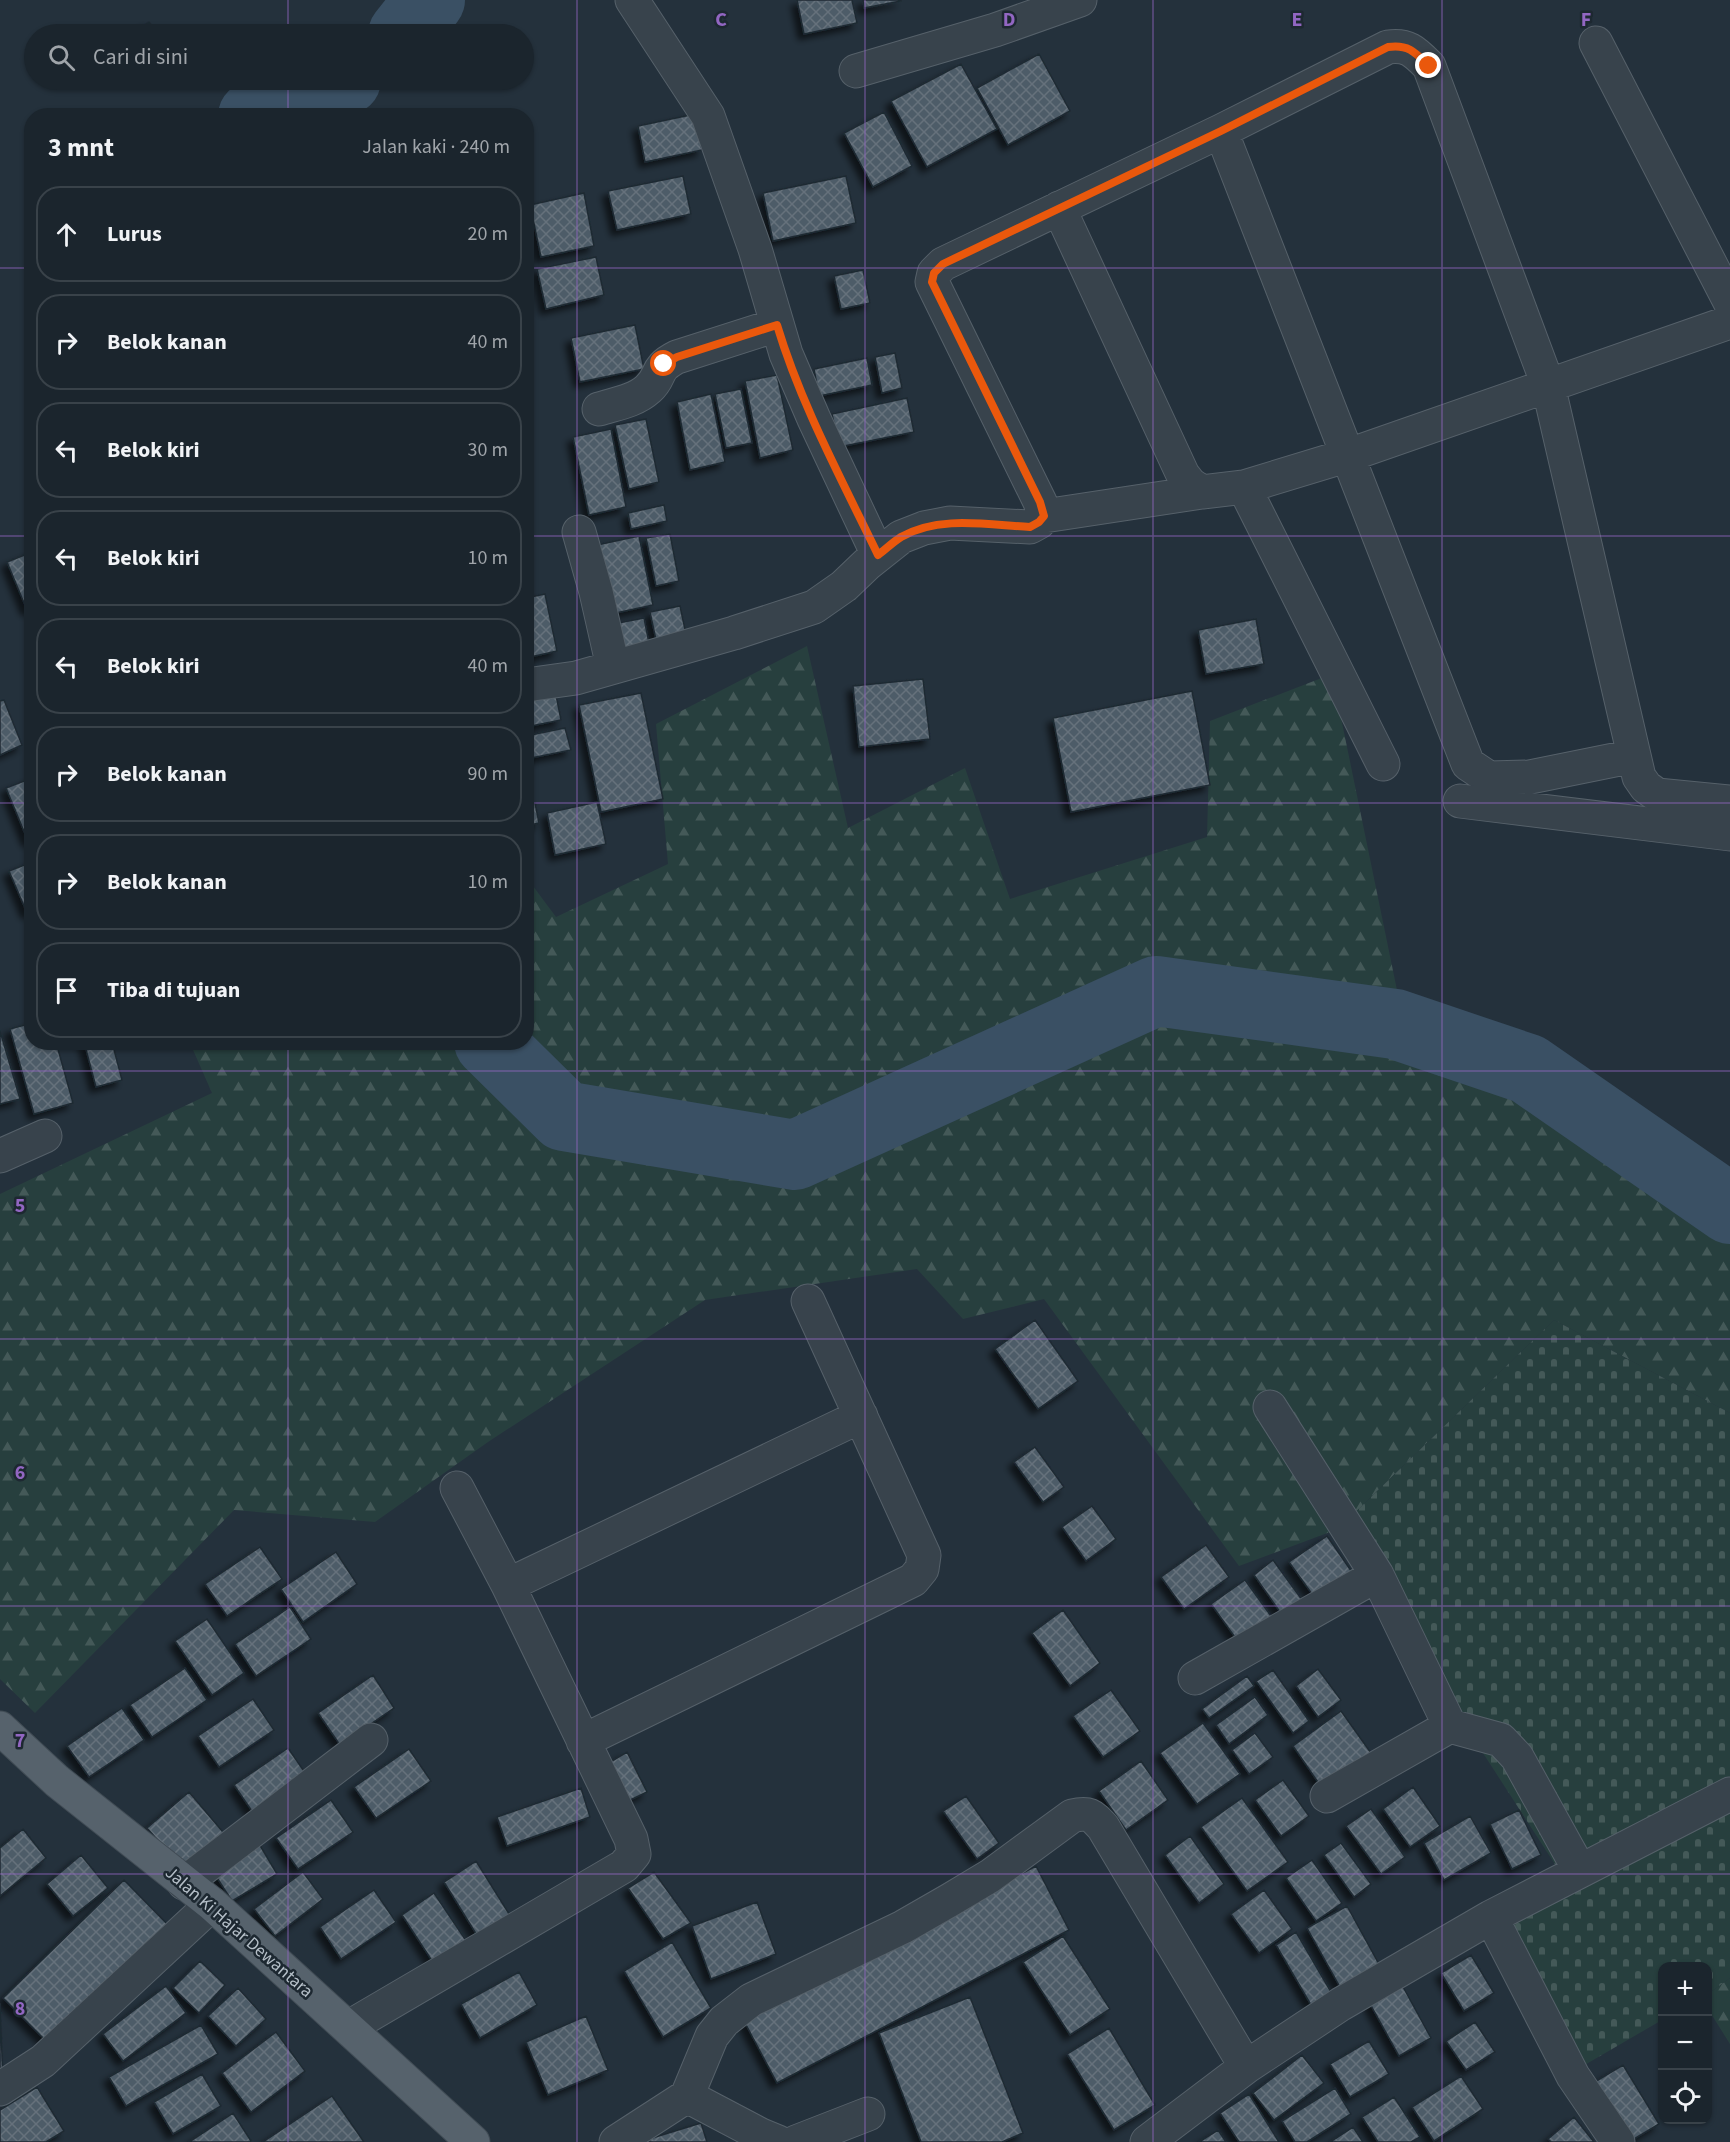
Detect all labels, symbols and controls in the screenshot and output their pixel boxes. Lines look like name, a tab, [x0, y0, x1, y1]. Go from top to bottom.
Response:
text: C	[715, 6, 727, 34]
text: D	[1003, 6, 1015, 34]
text: E	[1292, 6, 1302, 34]
text: F	[1581, 6, 1591, 34]
search box	[24, 24, 534, 90]
icon: search	[45, 41, 78, 74]
text: Cari di sini	[93, 41, 188, 73]
route end	[1415, 52, 1441, 78]
text: 3 mnt	[48, 129, 114, 166]
text: Jalan kaki · 240 m	[362, 133, 510, 161]
icon: ahead	[50, 218, 83, 251]
text: Lurus	[107, 218, 162, 250]
text: 20 m	[468, 220, 508, 248]
icon: right	[50, 326, 83, 359]
text: Belok kanan	[107, 326, 227, 358]
text: 40 m	[468, 328, 508, 356]
route start	[650, 350, 676, 376]
icon: left	[50, 434, 83, 467]
text: Belok kiri	[107, 434, 200, 466]
text: 30 m	[468, 436, 508, 464]
icon: left	[50, 542, 83, 575]
text: Belok kiri	[107, 542, 200, 574]
text: 10 m	[468, 544, 508, 572]
icon: left	[50, 650, 83, 683]
text: Belok kiri	[107, 650, 200, 682]
text: 40 m	[468, 652, 508, 680]
icon: right	[50, 758, 83, 791]
text: Belok kanan	[107, 758, 227, 790]
text: 90 m	[468, 760, 508, 788]
icon: right	[50, 866, 83, 899]
text: Belok kanan	[107, 866, 227, 898]
text: 10 m	[468, 868, 508, 896]
icon: arrive	[50, 974, 83, 1007]
text: Tiba di tujuan	[107, 974, 240, 1006]
text: 5	[15, 1192, 25, 1220]
text: 6	[15, 1459, 25, 1487]
text: 7	[15, 1727, 25, 1755]
street label: Jalan Ki Hajar Dewantara	[160, 1861, 318, 2003]
map controls	[1658, 1962, 1712, 2124]
button: +	[1658, 1962, 1712, 2016]
text: 8	[15, 1995, 25, 2023]
button: −	[1658, 2016, 1712, 2070]
button: locate	[1658, 2070, 1712, 2124]

